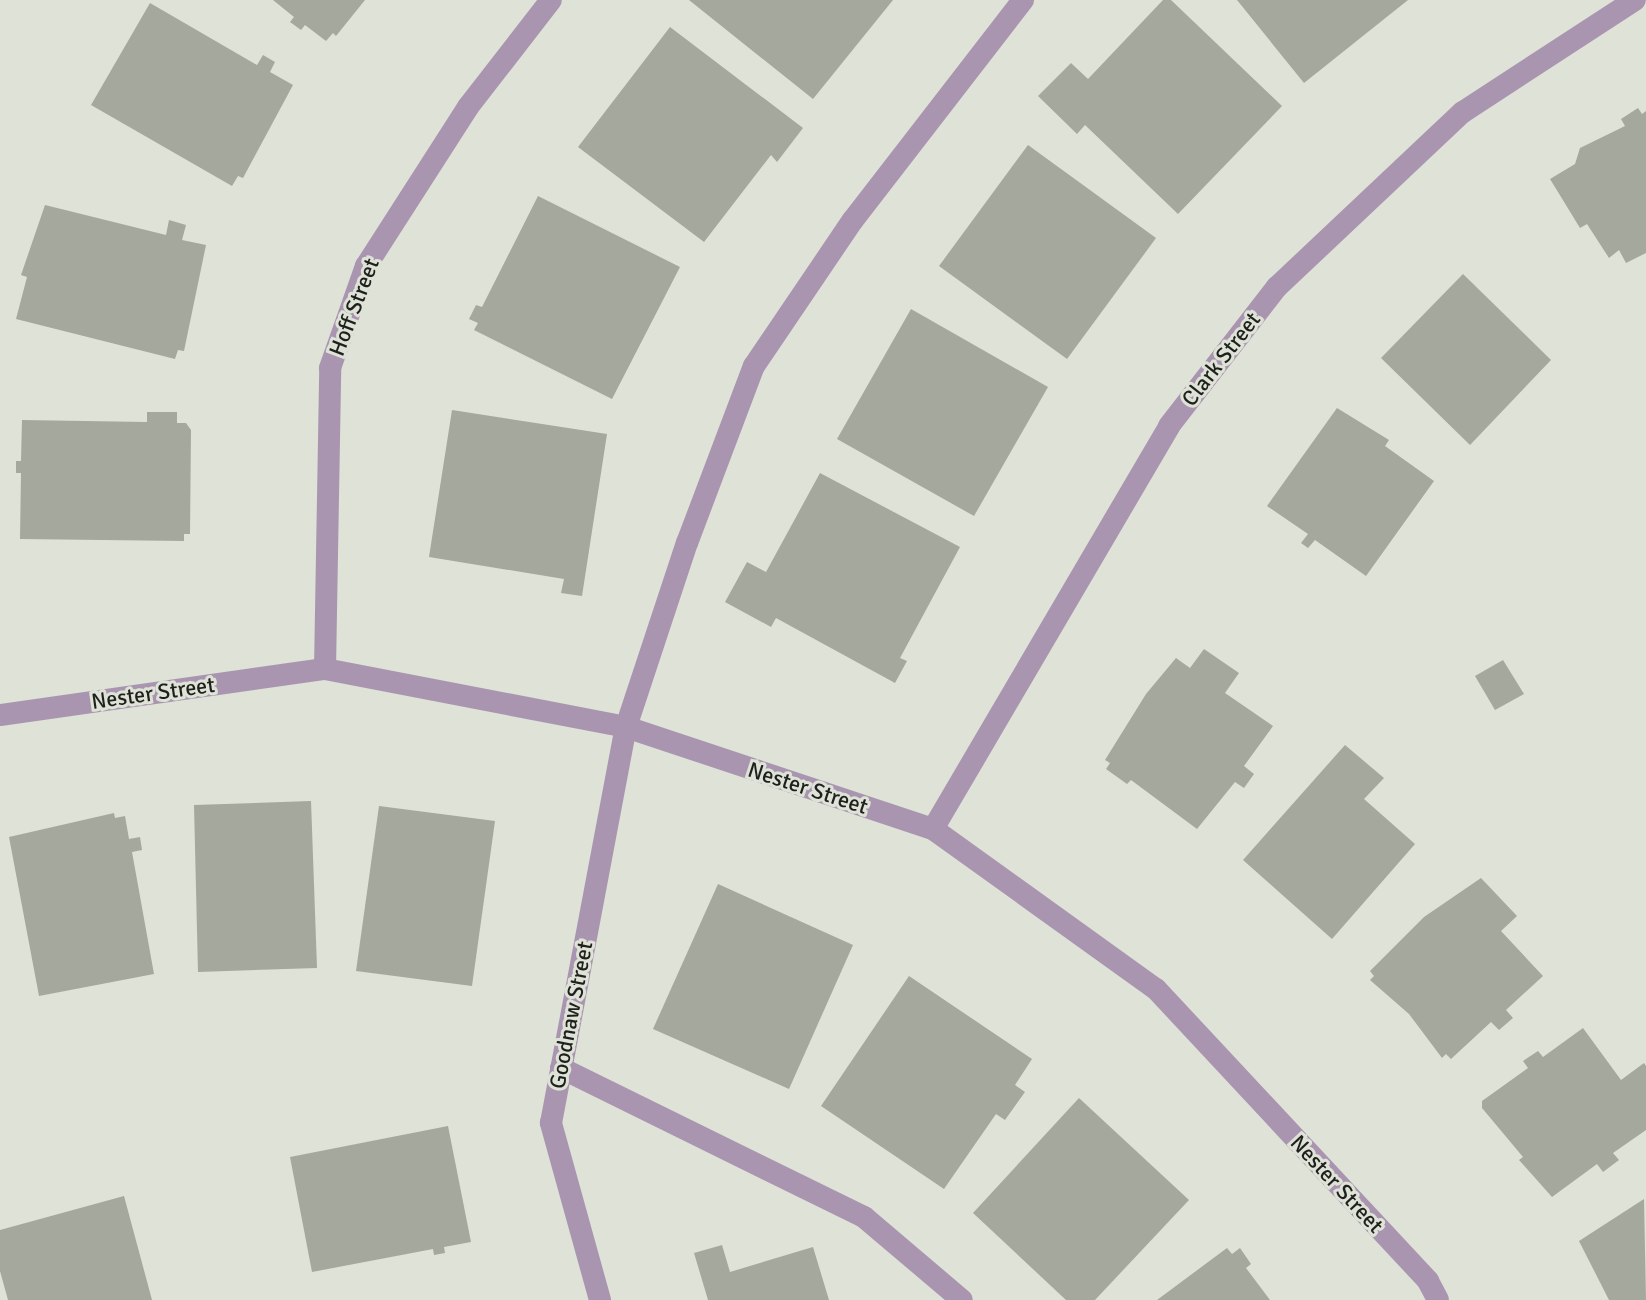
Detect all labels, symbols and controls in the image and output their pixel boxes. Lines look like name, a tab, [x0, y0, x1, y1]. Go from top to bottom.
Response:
street label: Hoff Street	[323, 254, 385, 360]
street label: Clark Street	[1176, 307, 1266, 411]
street label: Nester Street	[90, 671, 216, 715]
street label: Nester Street	[745, 756, 871, 820]
street label: Goodnaw Street	[544, 939, 598, 1091]
street label: Nester Street	[1285, 1130, 1389, 1238]

